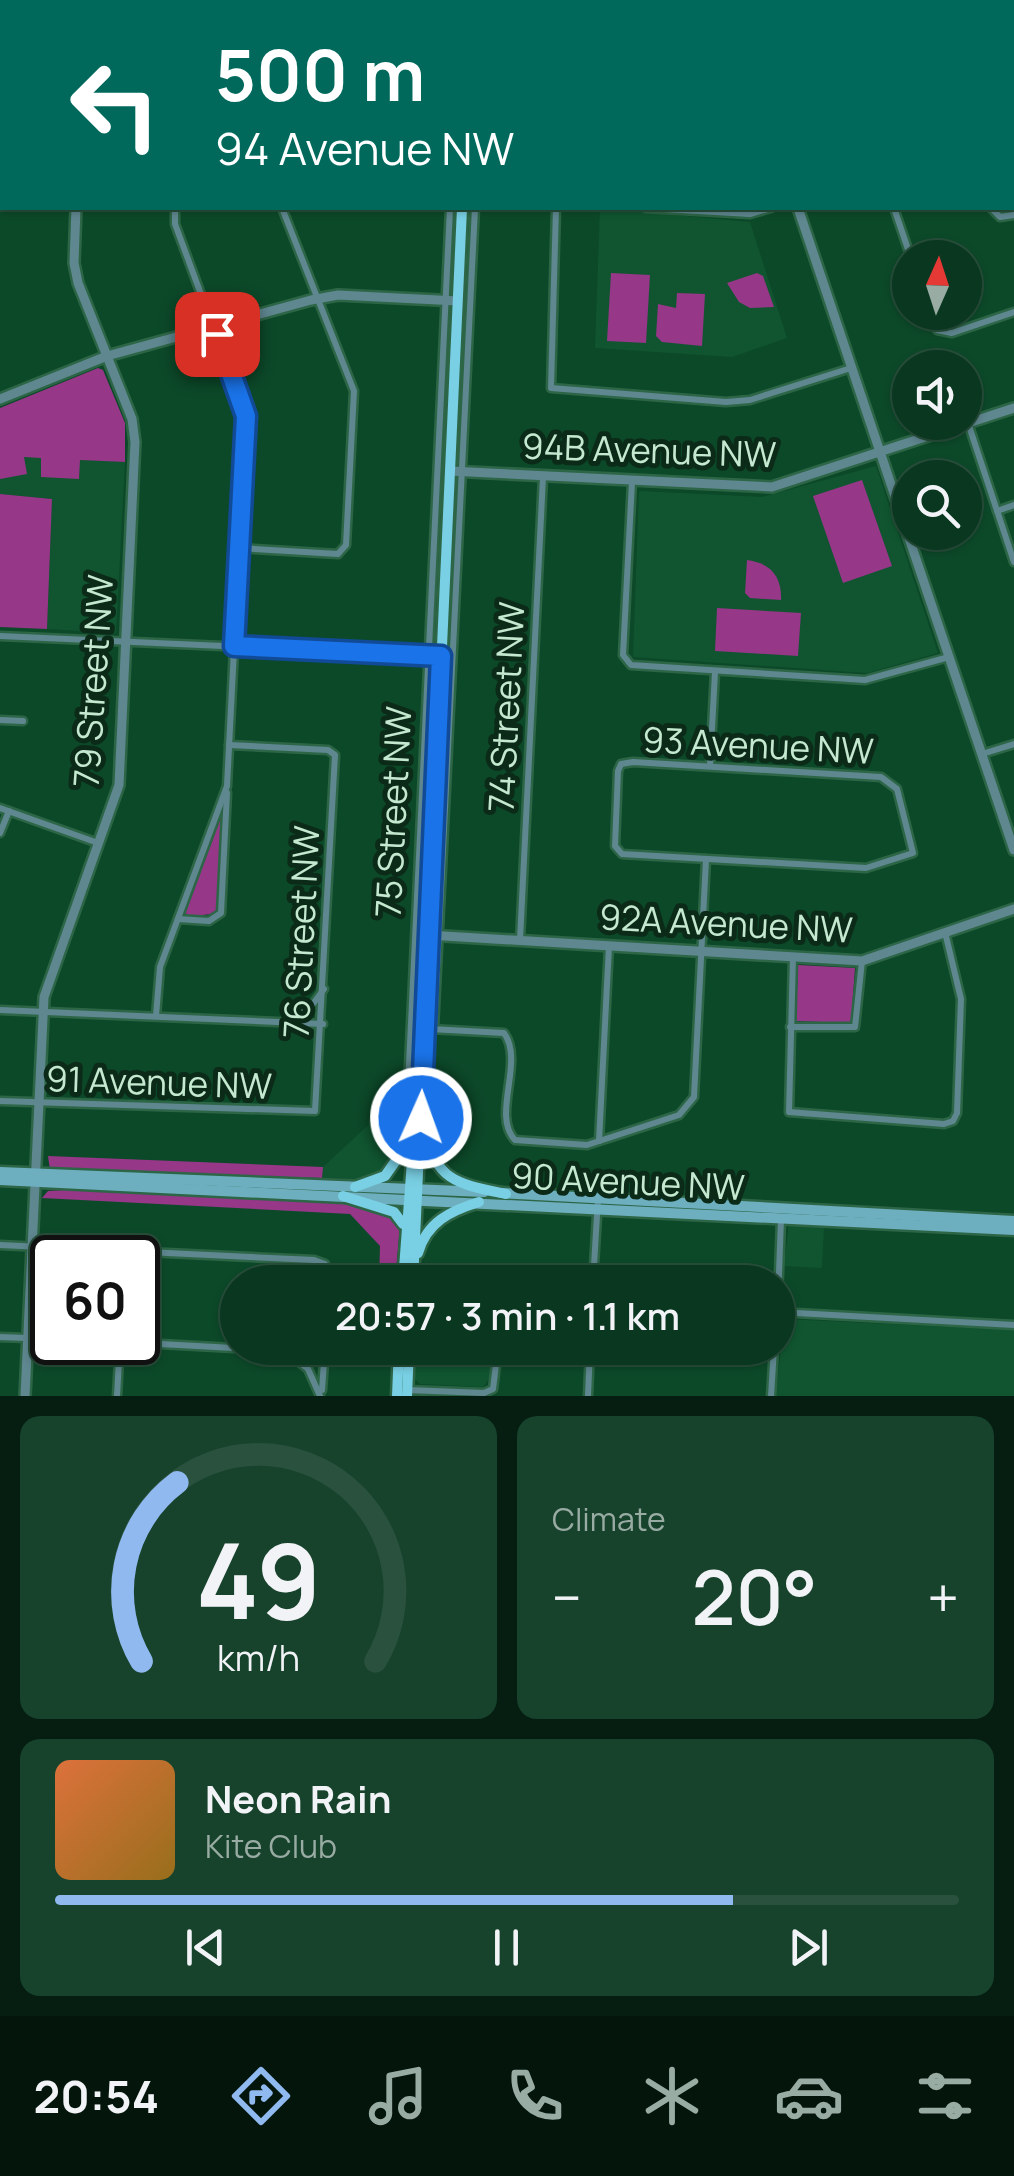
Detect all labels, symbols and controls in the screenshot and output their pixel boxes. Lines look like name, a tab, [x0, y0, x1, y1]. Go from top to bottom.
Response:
text: 500 m	[215, 26, 425, 122]
icon: left	[50, 40, 180, 170]
text: 94 Avenue NW	[215, 117, 514, 179]
north arrow	[892, 240, 982, 330]
map controls	[892, 240, 982, 550]
pin	[175, 292, 260, 377]
icon: arrive	[190, 307, 245, 362]
button: sound	[892, 350, 982, 440]
street label: 94B Avenue NW	[521, 422, 777, 478]
button: search	[892, 460, 982, 550]
street label: 79 Street NW	[62, 573, 124, 789]
street label: 74 Street NW	[477, 600, 535, 813]
street label: 75 Street NW	[364, 705, 423, 919]
street label: 93 Avenue NW	[641, 715, 875, 775]
street label: 76 Street NW	[271, 824, 331, 1039]
street label: 92A Avenue NW	[598, 892, 854, 954]
street label: 91 Avenue NW	[45, 1054, 273, 1110]
position arrow	[369, 1066, 473, 1170]
street label: 90 Avenue NW	[510, 1151, 746, 1211]
speed limit sign: 60	[30, 1235, 160, 1365]
text: 20:57 · 3 min · 1.1 km	[335, 1289, 680, 1341]
text: Climate	[552, 1497, 666, 1541]
text: 49	[196, 1508, 321, 1650]
text: 20°	[692, 1545, 817, 1648]
text: −	[552, 1559, 582, 1635]
text: +	[927, 1559, 959, 1635]
text: km/h	[217, 1633, 300, 1682]
text: Neon Rain	[205, 1772, 391, 1824]
text: Kite Club	[205, 1824, 337, 1868]
icon: previous	[178, 1920, 233, 1975]
icon: pause	[479, 1920, 534, 1975]
icon: next	[781, 1920, 836, 1975]
icon: directions	[226, 2061, 296, 2131]
icon: music	[363, 2061, 433, 2131]
icon: phone	[500, 2061, 570, 2131]
icon: climate	[637, 2061, 707, 2131]
icon: car	[774, 2061, 844, 2131]
icon: filters	[910, 2061, 980, 2131]
text: 20:54	[33, 2065, 159, 2127]

